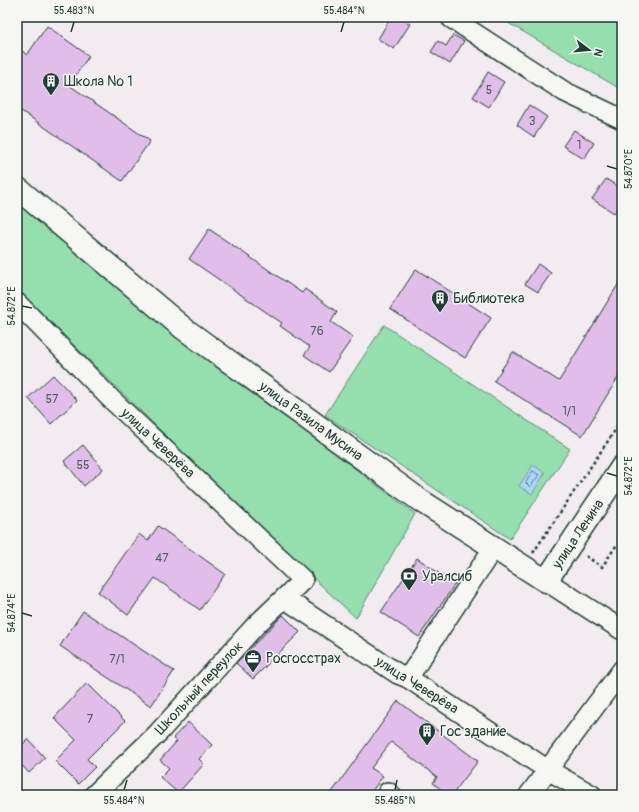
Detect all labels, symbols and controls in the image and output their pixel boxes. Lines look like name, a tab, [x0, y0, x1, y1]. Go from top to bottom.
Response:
text: 55.483°N	[54, 5, 95, 17]
text: 55.484°N	[324, 5, 365, 17]
north arrow	[569, 30, 609, 70]
text: N	[591, 47, 605, 59]
building icon: Школа № 1	[41, 71, 61, 96]
place label: Школа № 1	[64, 73, 133, 90]
house number: 5	[486, 83, 492, 98]
house number: 3	[529, 114, 536, 129]
house number: 1	[577, 138, 581, 153]
text: 54.870°E	[623, 149, 635, 189]
text: 54.872°E	[6, 287, 18, 325]
building icon: Библиотека	[430, 288, 450, 313]
place label: Библиотека	[453, 290, 524, 307]
house number: 76	[310, 324, 324, 339]
street label: улица Разила Мусина	[255, 377, 366, 464]
house number: 57	[46, 392, 59, 407]
street label: улица Чеверёва	[117, 404, 198, 481]
house number: 1/1	[562, 404, 576, 419]
text: 54.872°E	[623, 457, 635, 495]
house number: 55	[76, 458, 90, 473]
street label: улица Ленина	[548, 496, 607, 573]
house number: 47	[155, 551, 169, 566]
bank icon: Уралсиб	[399, 566, 419, 591]
place label: Уралсиб	[422, 568, 472, 585]
text: 54.874°E	[6, 593, 18, 633]
street label: Школьный переулок	[151, 638, 247, 738]
office icon: Росгосстрах	[243, 648, 263, 673]
place label: Росгосстрах	[266, 650, 341, 667]
house number: 7/1	[109, 652, 125, 667]
street label: улица Чеверёва	[372, 652, 462, 717]
house number: 7	[87, 712, 94, 727]
building icon: Гос здание	[417, 721, 437, 746]
place label: Гос здание	[440, 723, 506, 740]
text: 55.484°N	[104, 795, 145, 807]
text: 55.485°N	[375, 795, 415, 807]

